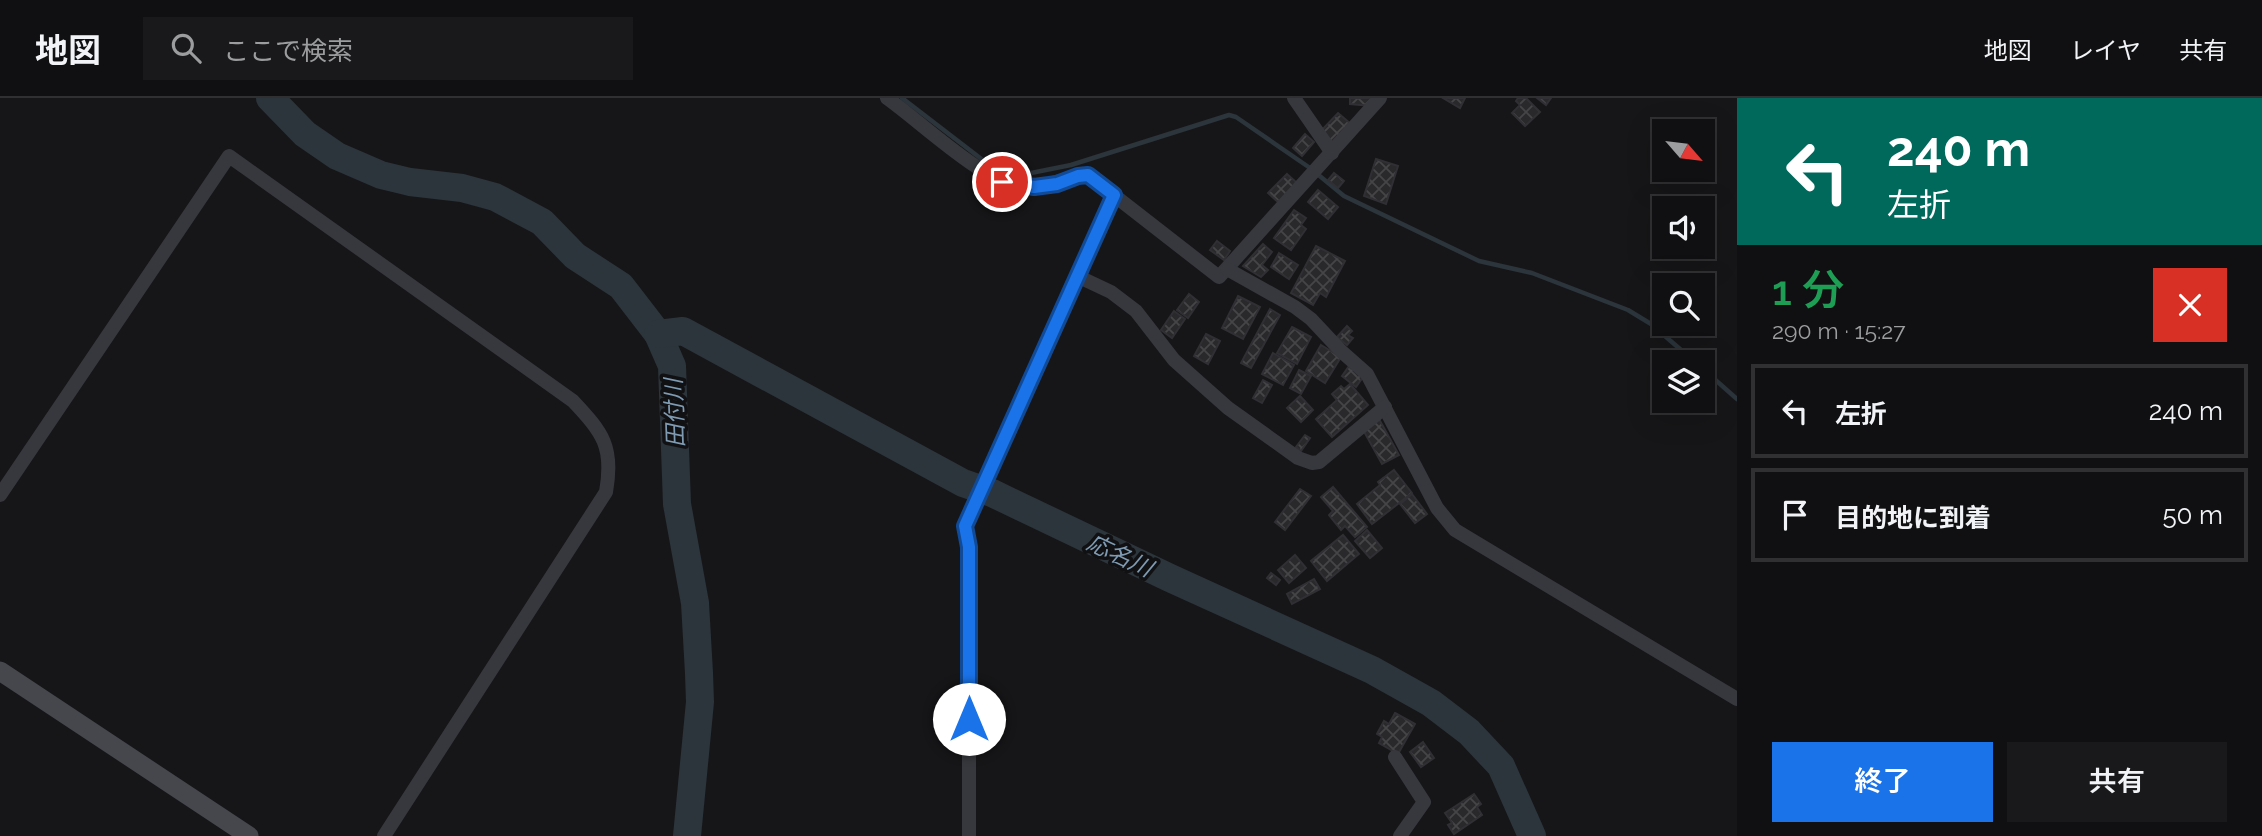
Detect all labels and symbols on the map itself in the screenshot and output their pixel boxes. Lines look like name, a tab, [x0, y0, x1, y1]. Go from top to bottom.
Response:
north arrow	[1652, 119, 1715, 182]
pin	[972, 152, 1032, 212]
water label: 田付川	[659, 375, 689, 448]
water label: 応名川	[1083, 528, 1160, 583]
position arrow	[932, 682, 1006, 756]

